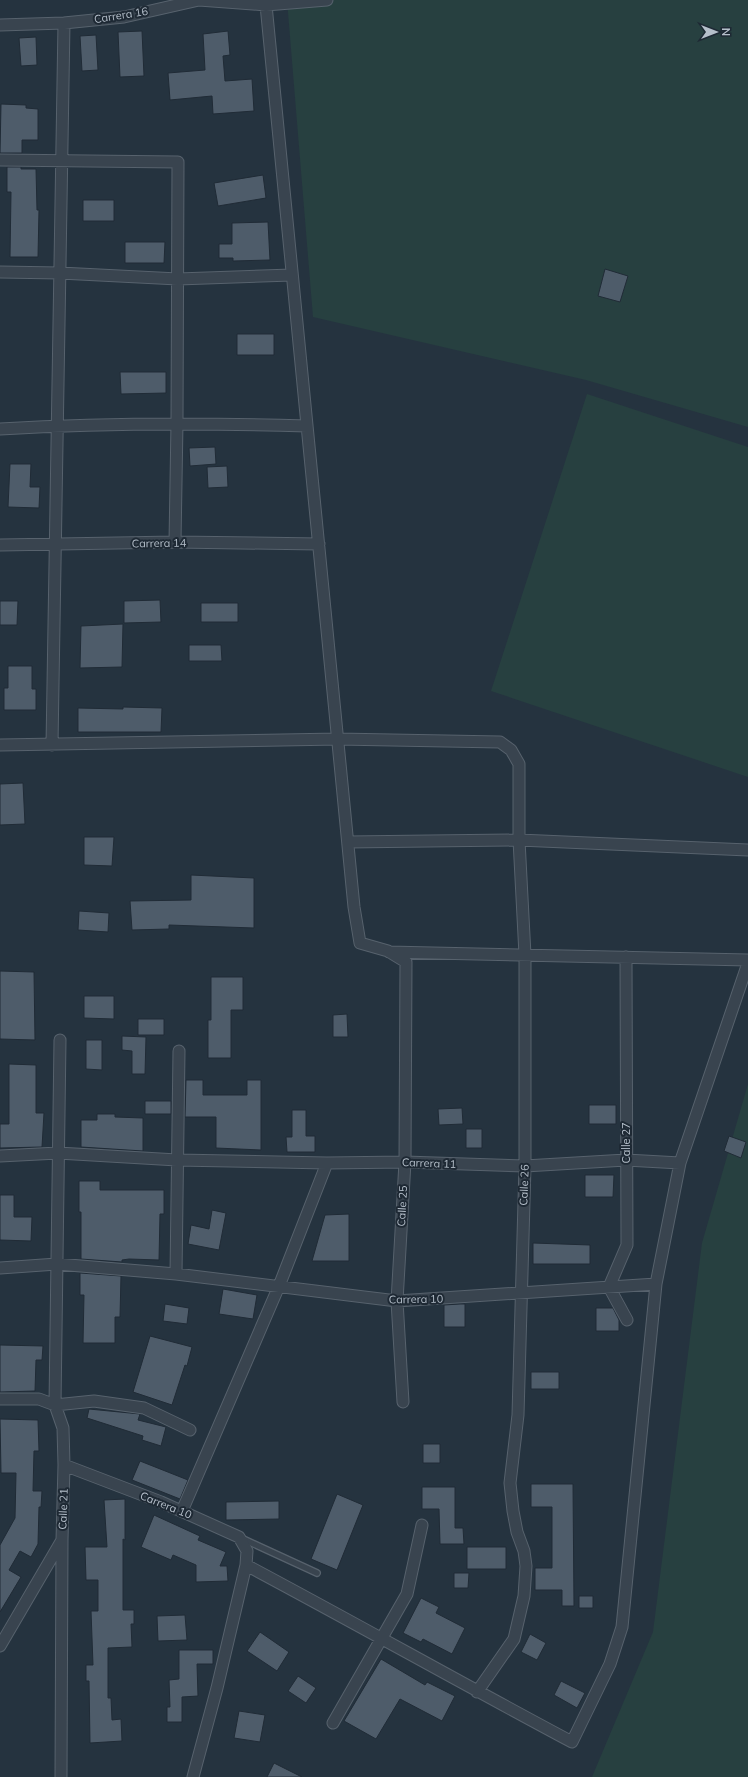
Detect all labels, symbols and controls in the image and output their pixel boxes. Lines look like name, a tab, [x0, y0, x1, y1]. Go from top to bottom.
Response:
street label: Carrera 16	[93, 4, 149, 26]
north arrow	[696, 12, 736, 52]
text: N	[719, 28, 733, 36]
street label: Carrera 14	[132, 536, 187, 550]
street label: Calle 27	[619, 1122, 633, 1164]
street label: Carrera 11	[402, 1155, 456, 1171]
street label: Calle 26	[516, 1164, 532, 1206]
street label: Calle 25	[394, 1185, 410, 1227]
street label: Carrera 10	[389, 1292, 444, 1306]
street label: Calle 21	[55, 1488, 71, 1530]
street label: Carrera 10	[138, 1488, 194, 1522]

